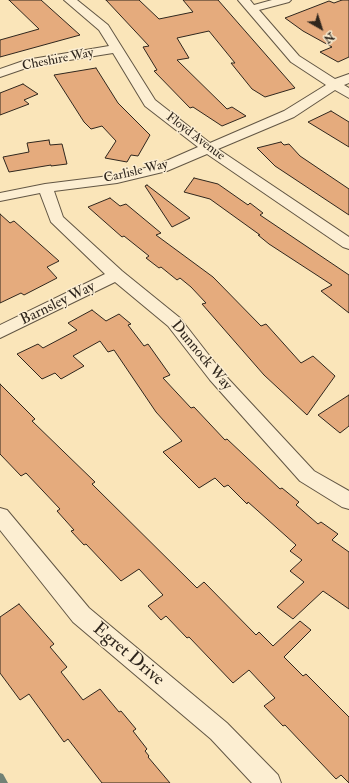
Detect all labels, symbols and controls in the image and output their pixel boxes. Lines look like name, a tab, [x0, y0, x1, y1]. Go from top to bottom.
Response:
north arrow	[301, 8, 341, 48]
text: N	[321, 30, 337, 46]
street label: Cheshire Way	[21, 45, 95, 75]
street label: Floyd Avenue	[162, 110, 228, 164]
street label: Carlisle Way	[102, 157, 170, 187]
street label: Barnsley Way	[18, 278, 98, 330]
street label: Dunnock Way	[167, 317, 235, 395]
street label: Egret Drive	[88, 619, 168, 691]

